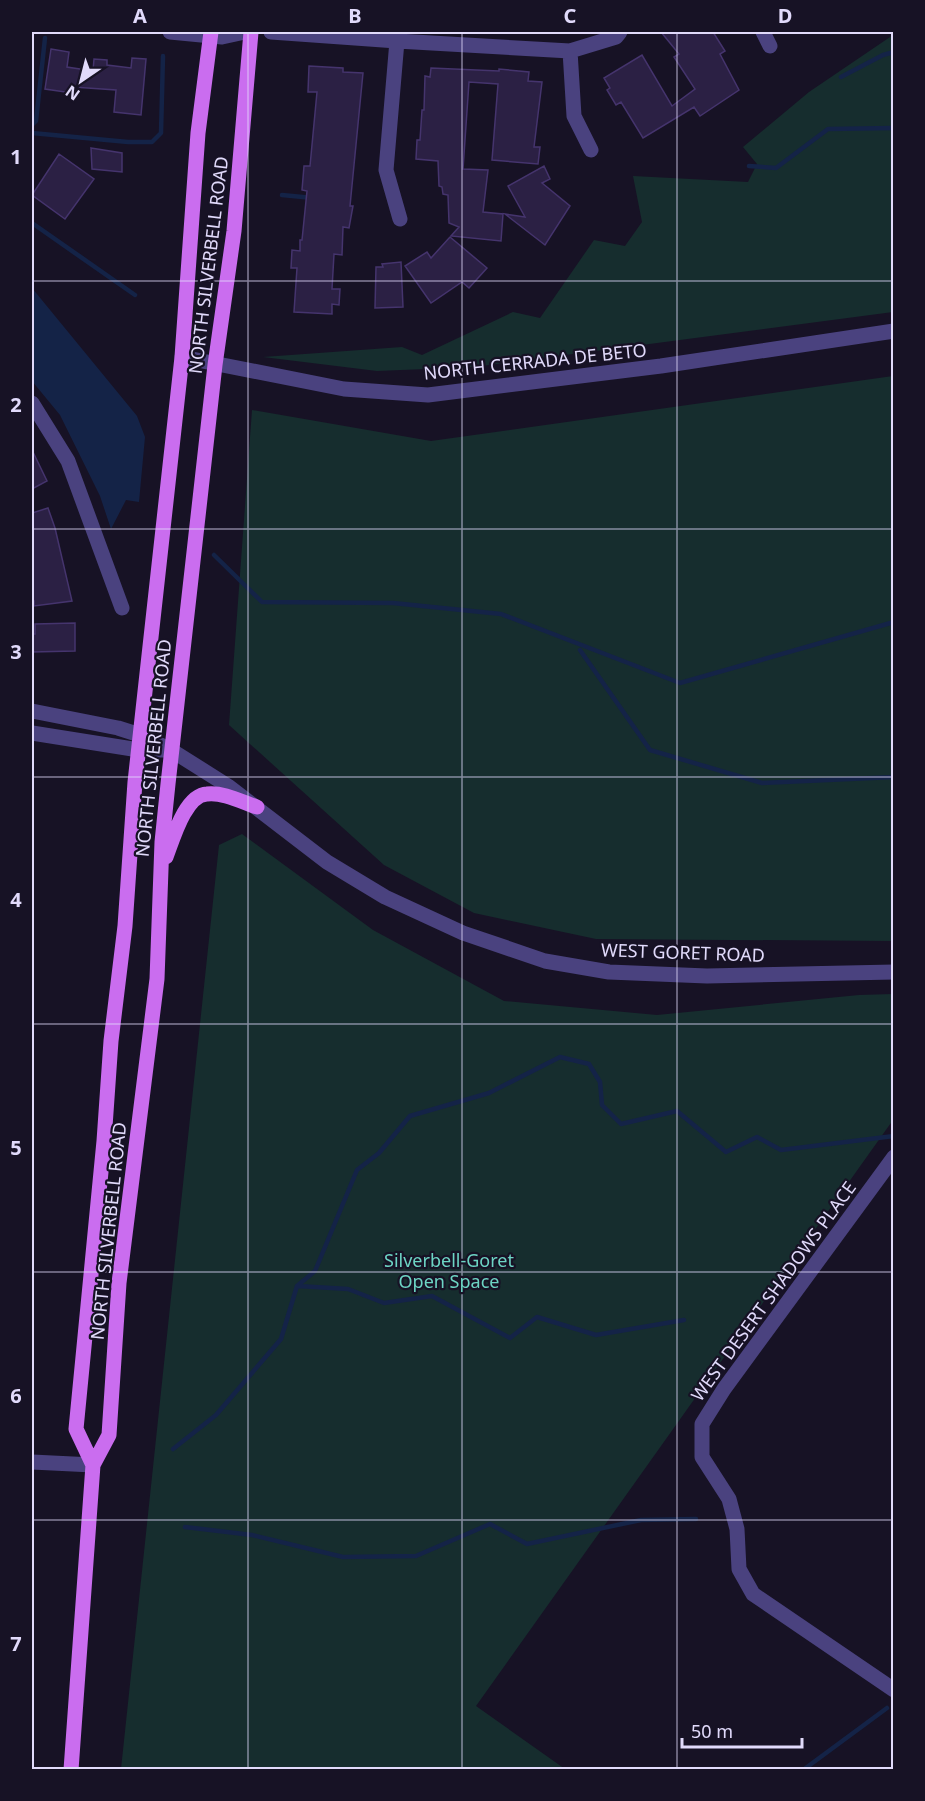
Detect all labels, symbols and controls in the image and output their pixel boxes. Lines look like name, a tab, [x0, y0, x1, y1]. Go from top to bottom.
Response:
text: A	[133, 2, 147, 29]
text: B	[348, 2, 362, 29]
text: C	[564, 2, 577, 29]
text: D	[778, 2, 792, 29]
north arrow	[51, 51, 111, 111]
text: N	[61, 81, 84, 106]
text: 1	[10, 143, 22, 170]
street label: NORTH SILVERBELL ROAD	[183, 155, 233, 375]
street label: NORTH CERRADA DE BETO	[422, 337, 648, 385]
text: 2	[10, 391, 22, 418]
text: 3	[10, 638, 22, 665]
street label: NORTH SILVERBELL ROAD	[130, 638, 176, 858]
text: 4	[10, 886, 22, 913]
street label: WEST GORET ROAD	[601, 937, 765, 967]
street label: NORTH SILVERBELL ROAD	[85, 1121, 131, 1341]
text: 5	[10, 1134, 22, 1161]
street label: WEST DESERT SHADOWS PLACE	[685, 1176, 861, 1406]
park label: Silverbell-Goret Open Space	[384, 1248, 514, 1293]
text: 6	[10, 1382, 22, 1409]
text: 7	[10, 1630, 22, 1657]
scale bar	[682, 1711, 802, 1749]
text: 50 m	[691, 1719, 733, 1743]

